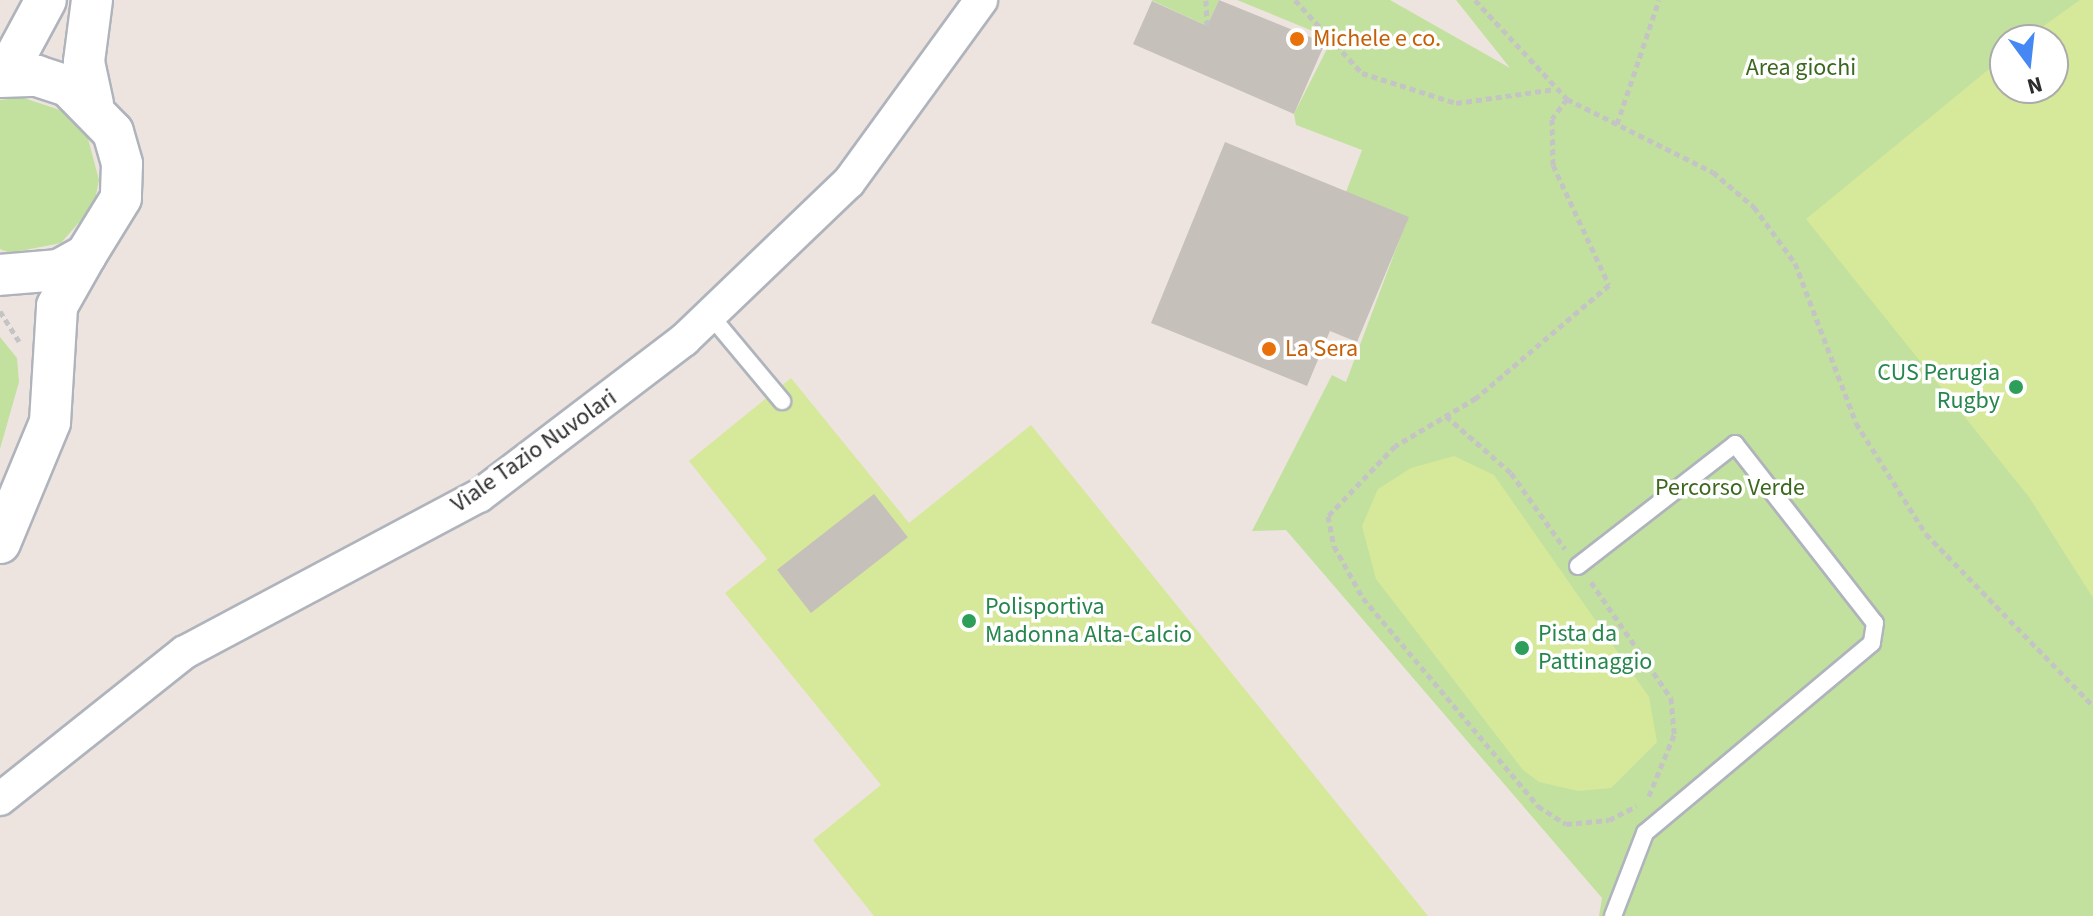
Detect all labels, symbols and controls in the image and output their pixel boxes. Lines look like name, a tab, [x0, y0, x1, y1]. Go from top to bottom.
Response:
north arrow	[1989, 24, 2069, 104]
place label: Michele e co.	[1313, 25, 1441, 53]
marker: Michele e co.	[1288, 30, 1306, 48]
park label: Area giochi	[1746, 54, 1856, 82]
text: N	[2023, 68, 2046, 103]
place label: La Sera	[1285, 335, 1358, 363]
marker: La Sera	[1260, 340, 1278, 358]
place label: CUS Perugia Rugby	[1877, 359, 2000, 415]
marker: CUS Perugia Rugby	[2007, 378, 2025, 396]
street label: Viale Tazio Nuvolari	[446, 383, 622, 519]
park label: Percorso Verde	[1655, 474, 1805, 502]
place label: Polisportiva Madonna Alta-Calcio	[985, 593, 1192, 649]
marker: Polisportiva Madonna Alta-Calcio	[960, 612, 978, 630]
place label: Pista da Pattinaggio	[1538, 620, 1652, 676]
marker: Pista da Pattinaggio	[1513, 639, 1531, 657]

